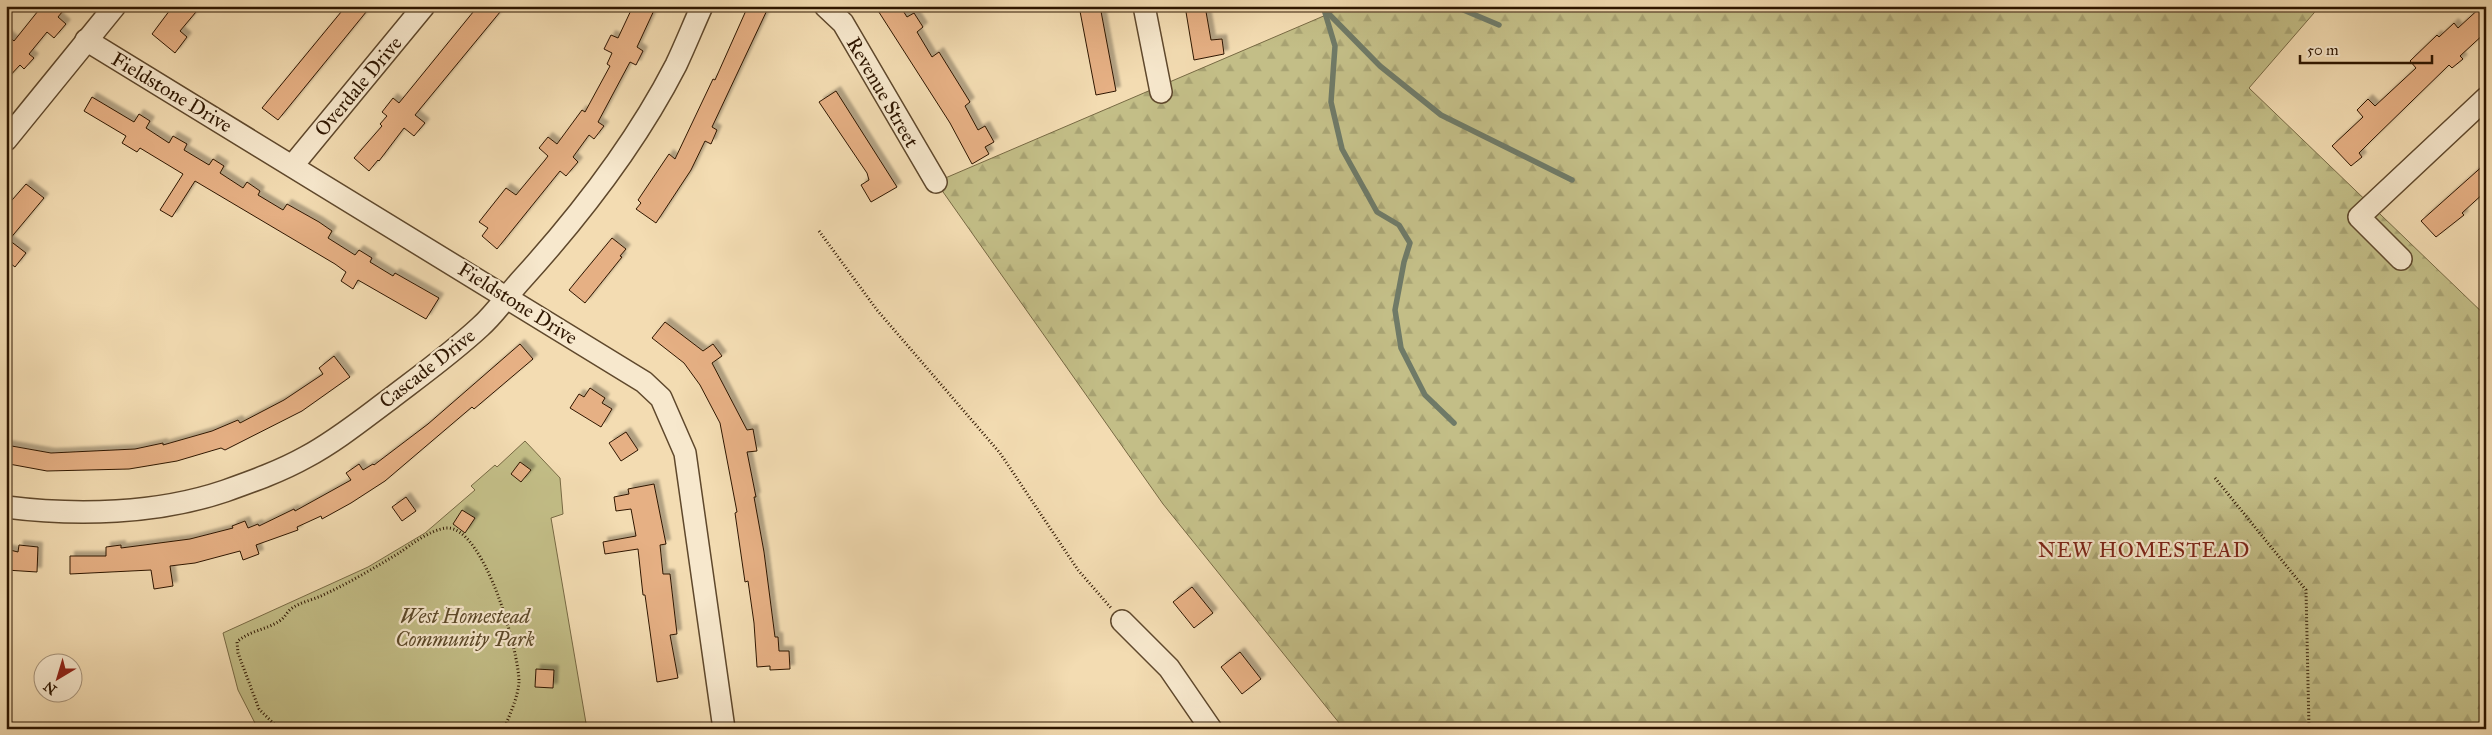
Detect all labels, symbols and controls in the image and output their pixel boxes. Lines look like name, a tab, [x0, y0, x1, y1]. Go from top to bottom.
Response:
street label: Overdale Drive	[309, 31, 407, 141]
street label: Revenue Street	[842, 32, 924, 152]
scale bar	[2300, 32, 2432, 64]
text: 50 m	[2307, 41, 2339, 59]
street label: Fieldstone Drive	[107, 47, 237, 137]
street label: Fieldstone Drive	[454, 257, 582, 349]
street label: Cascade Drive	[374, 323, 480, 413]
district label: NEW HOMESTEAD	[2038, 537, 2250, 563]
park label: West Homestead Community Park	[395, 604, 535, 651]
north arrow	[32, 652, 82, 702]
text: N	[40, 677, 60, 698]

